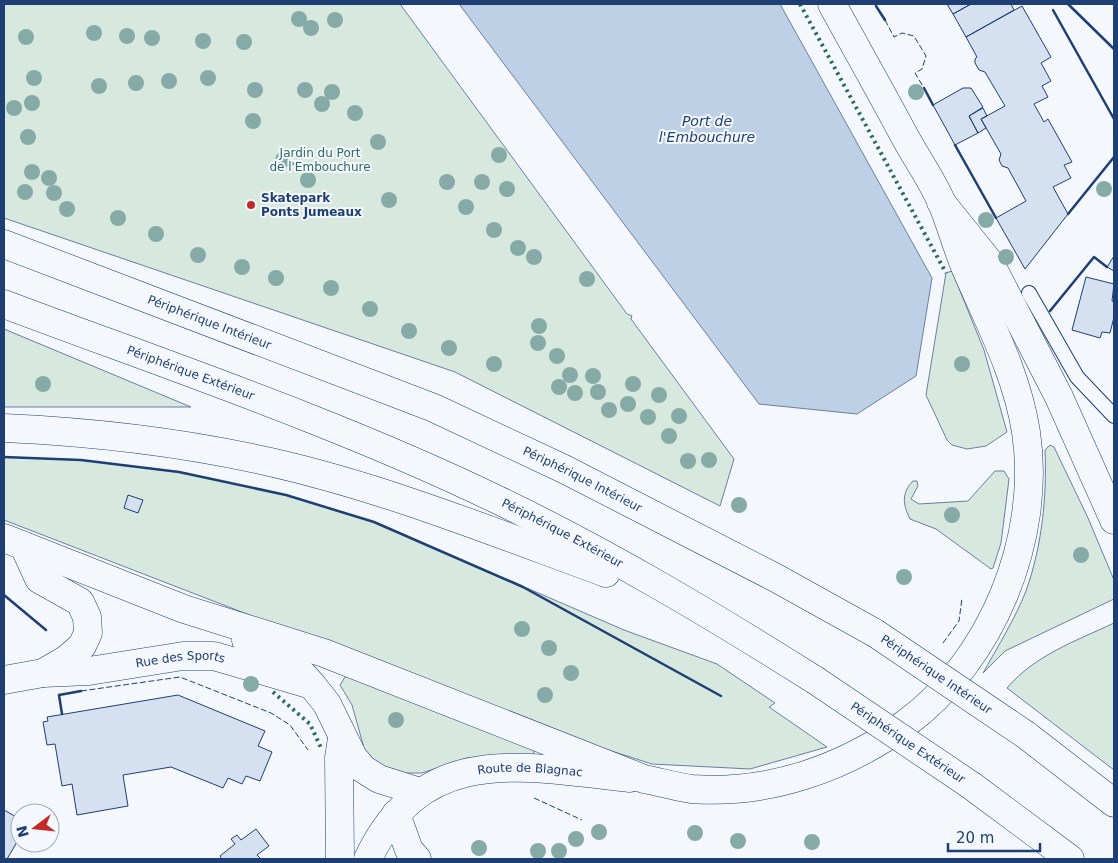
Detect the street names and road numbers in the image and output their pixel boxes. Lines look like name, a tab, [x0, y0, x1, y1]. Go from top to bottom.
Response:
street label: Périphérique Intérieur	[146, 292, 273, 352]
street label: Périphérique Extérieur	[125, 343, 256, 403]
street label: Périphérique Intérieur	[521, 444, 644, 515]
street label: Périphérique Extérieur	[499, 496, 625, 571]
street label: Périphérique Intérieur	[878, 632, 995, 717]
street label: Rue des Sports	[135, 649, 227, 670]
street label: Périphérique Extérieur	[848, 699, 968, 786]
street label: Route de Blagnac	[477, 761, 584, 779]

